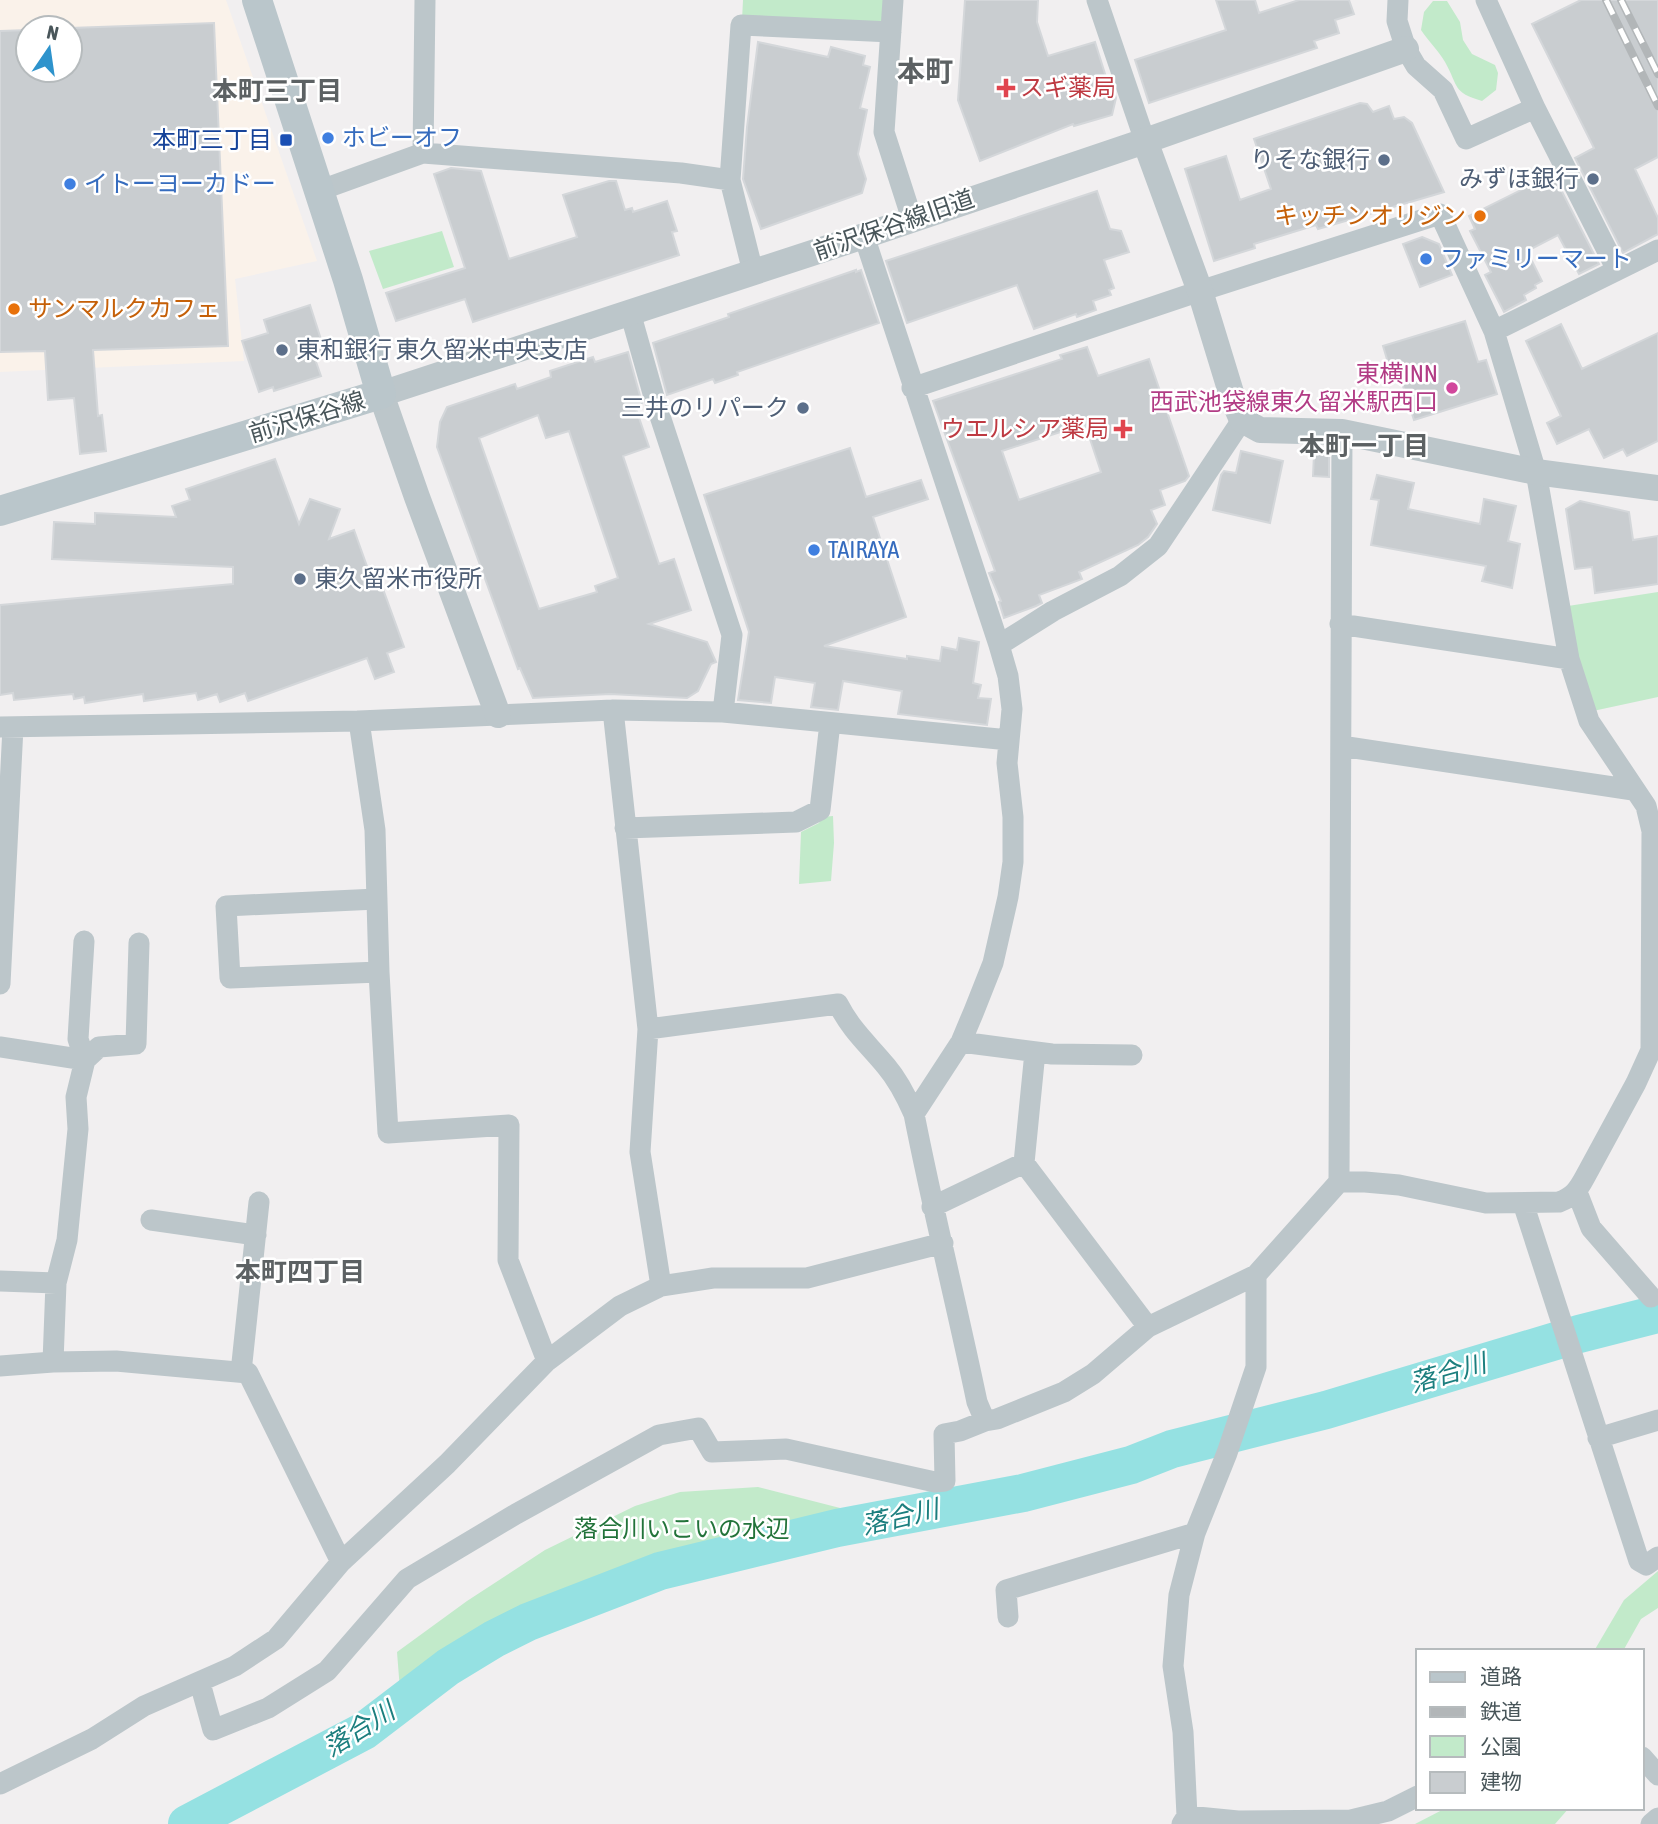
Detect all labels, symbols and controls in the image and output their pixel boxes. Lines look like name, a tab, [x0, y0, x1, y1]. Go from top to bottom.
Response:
north arrow	[14, 14, 84, 84]
text: N	[45, 20, 61, 44]
district label: 本町	[897, 55, 953, 87]
place label: スギ薬局	[1020, 74, 1116, 101]
district label: 本町三丁目	[212, 76, 342, 106]
marker: スギ薬局	[998, 80, 1014, 96]
place label: ホビーオフ	[342, 124, 462, 151]
place label: 本町三丁目	[152, 126, 272, 153]
marker: ホビーオフ	[320, 130, 336, 146]
marker: 本町三丁目	[278, 132, 294, 148]
place label: りそな銀行	[1250, 146, 1370, 173]
marker: りそな銀行	[1376, 152, 1392, 168]
place label: みずほ銀行	[1459, 165, 1579, 192]
place label: イトーヨーカドー	[84, 170, 276, 197]
marker: みずほ銀行	[1585, 171, 1601, 187]
marker: イトーヨーカドー	[62, 176, 78, 192]
street label: 前沢保谷線旧道	[810, 184, 978, 265]
place label: キッチンオリジン	[1274, 202, 1466, 229]
marker: キッチンオリジン	[1472, 208, 1488, 224]
place label: ファミリーマート	[1440, 245, 1632, 272]
marker: ファミリーマート	[1418, 251, 1434, 267]
place label: サンマルクカフェ	[28, 295, 220, 322]
marker: サンマルクカフェ	[6, 301, 22, 317]
place label: 東和銀行 東久留米中央支店	[296, 336, 587, 363]
marker: 東和銀行 東久留米中央支店	[274, 342, 290, 358]
place label: 東横INN 西武池袋線東久留米駅西口	[1150, 360, 1438, 415]
marker: 東横INN 西武池袋線東久留米駅西口	[1444, 380, 1460, 396]
street label: 前沢保谷線	[246, 386, 368, 447]
place label: 三井のリパーク	[621, 394, 789, 421]
marker: 三井のリパーク	[795, 400, 811, 416]
place label: ウエルシア薬局	[941, 415, 1109, 442]
marker: ウエルシア薬局	[1115, 421, 1131, 437]
district label: 本町一丁目	[1299, 431, 1429, 461]
place label: TAIRAYA	[828, 536, 899, 563]
marker: TAIRAYA	[806, 542, 822, 558]
place label: 東久留米市役所	[314, 565, 482, 592]
marker: 東久留米市役所	[292, 571, 308, 587]
district label: 本町四丁目	[235, 1257, 365, 1287]
water label: 落合川	[1406, 1347, 1493, 1398]
water label: 落合川	[859, 1493, 944, 1540]
park label: 落合川いこいの水辺	[574, 1515, 790, 1542]
legend	[1416, 1649, 1644, 1810]
text: 道路	[1480, 1664, 1522, 1688]
water label: 落合川	[318, 1694, 403, 1762]
text: 鉄道	[1480, 1699, 1522, 1723]
text: 公園	[1480, 1734, 1522, 1758]
text: 建物	[1480, 1769, 1522, 1793]

